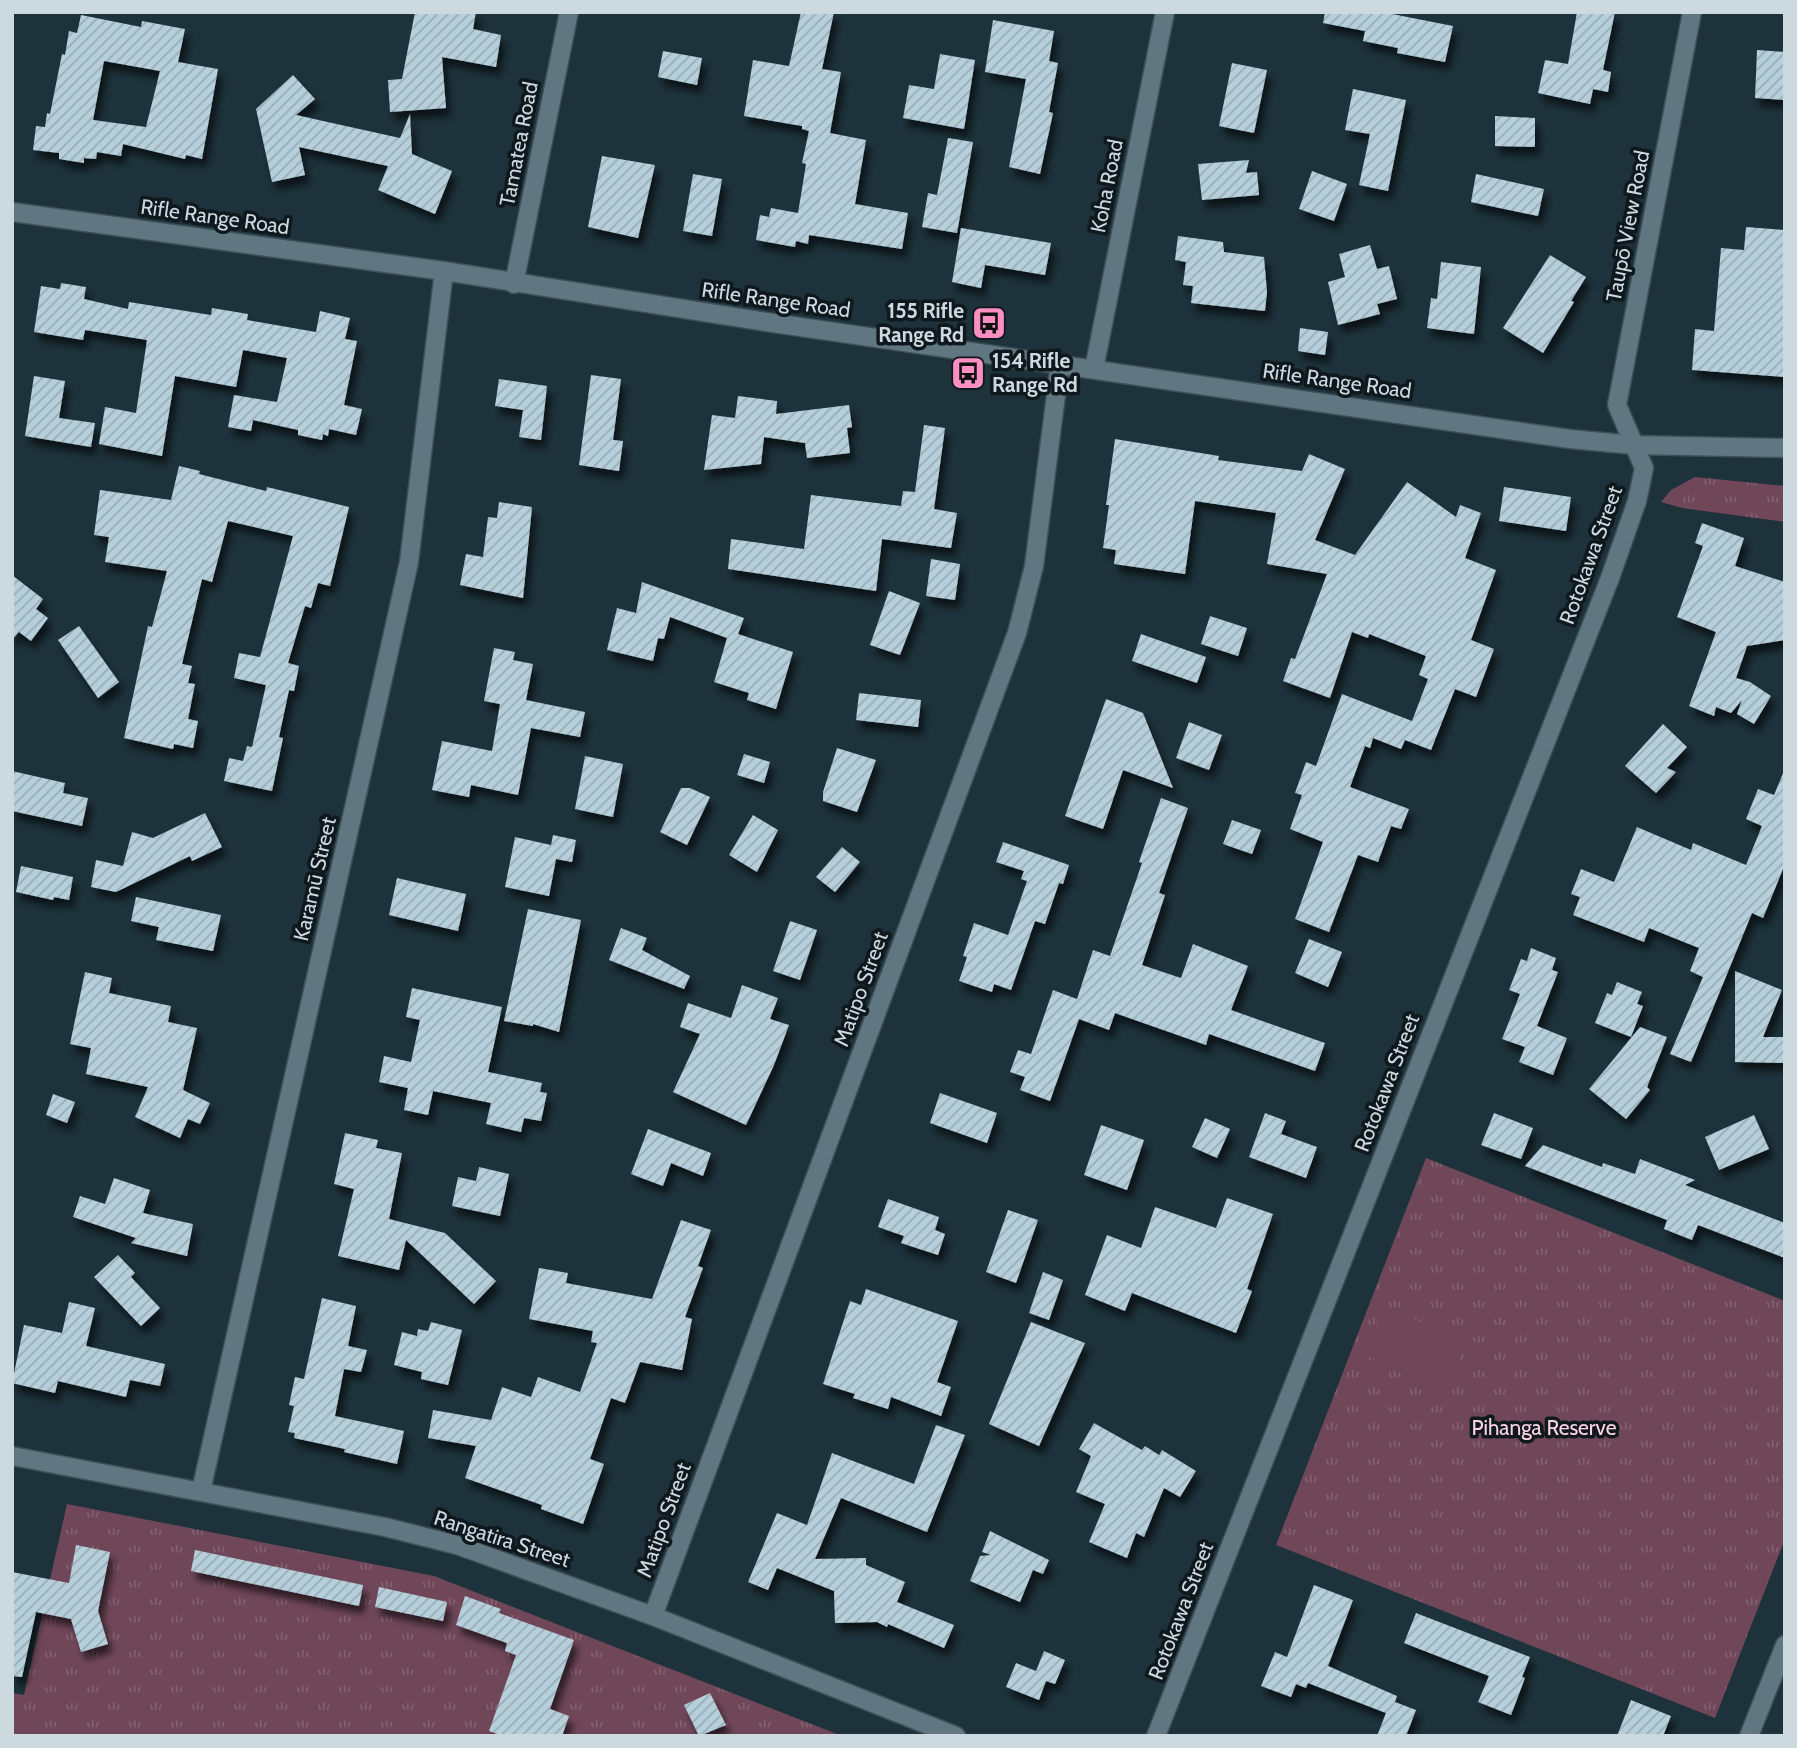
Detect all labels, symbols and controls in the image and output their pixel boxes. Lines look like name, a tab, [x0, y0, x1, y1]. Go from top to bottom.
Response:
street label: Tamatea Road	[494, 79, 543, 208]
street label: Koha Road	[1085, 137, 1128, 235]
street label: Taupō View Road	[1601, 148, 1654, 304]
street label: Rifle Range Road	[139, 194, 291, 239]
street label: Rifle Range Road	[700, 277, 852, 322]
place label: 155 Rifle Range Rd	[878, 298, 964, 347]
bus stop icon: 155 Rifle Range Rd	[970, 304, 1008, 342]
place label: 154 Rifle Range Rd	[992, 348, 1078, 397]
bus stop icon: 154 Rifle Range Rd	[949, 354, 987, 392]
street label: Rifle Range Road	[1261, 358, 1413, 403]
street label: Rotokawa Street	[1554, 482, 1627, 627]
street label: Karamū Street	[288, 814, 341, 943]
street label: Matipo Street	[828, 928, 893, 1050]
street label: Rotokawa Street	[1349, 1011, 1424, 1155]
park label: Pihanga Reserve	[1472, 1415, 1617, 1440]
street label: Matipo Street	[631, 1459, 696, 1581]
street label: Rangatira Street	[431, 1505, 573, 1572]
street label: Rotokawa Street	[1143, 1539, 1218, 1683]

